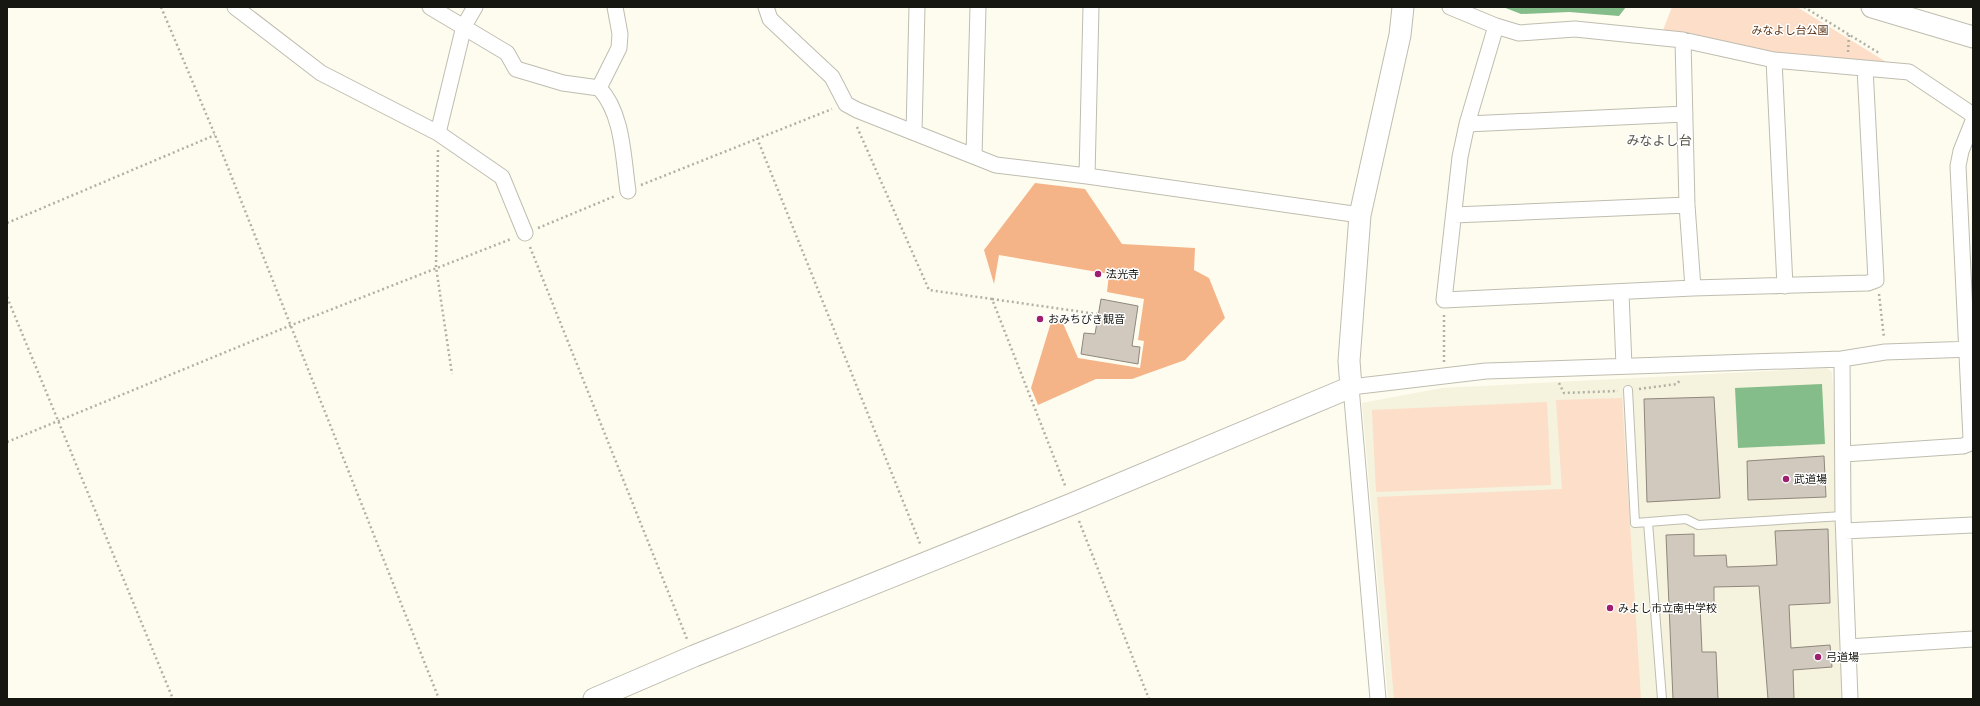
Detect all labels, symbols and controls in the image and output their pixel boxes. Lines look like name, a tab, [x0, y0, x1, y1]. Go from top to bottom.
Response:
park label: みなよし台公園	[1752, 22, 1829, 38]
district label: みなよし台	[1626, 131, 1692, 150]
place label: 法光寺	[1106, 266, 1139, 282]
marker: 法光寺	[1093, 269, 1103, 279]
place label: おみちびき観音	[1048, 311, 1125, 327]
marker: おみちびき観音	[1035, 314, 1045, 324]
place label: 武道場	[1794, 471, 1827, 487]
marker: 武道場	[1781, 474, 1791, 484]
place label: みよし市立南中学校	[1618, 600, 1717, 616]
marker: みよし市立南中学校	[1605, 603, 1615, 613]
place label: 弓道場	[1826, 649, 1859, 665]
marker: 弓道場	[1813, 652, 1823, 662]

